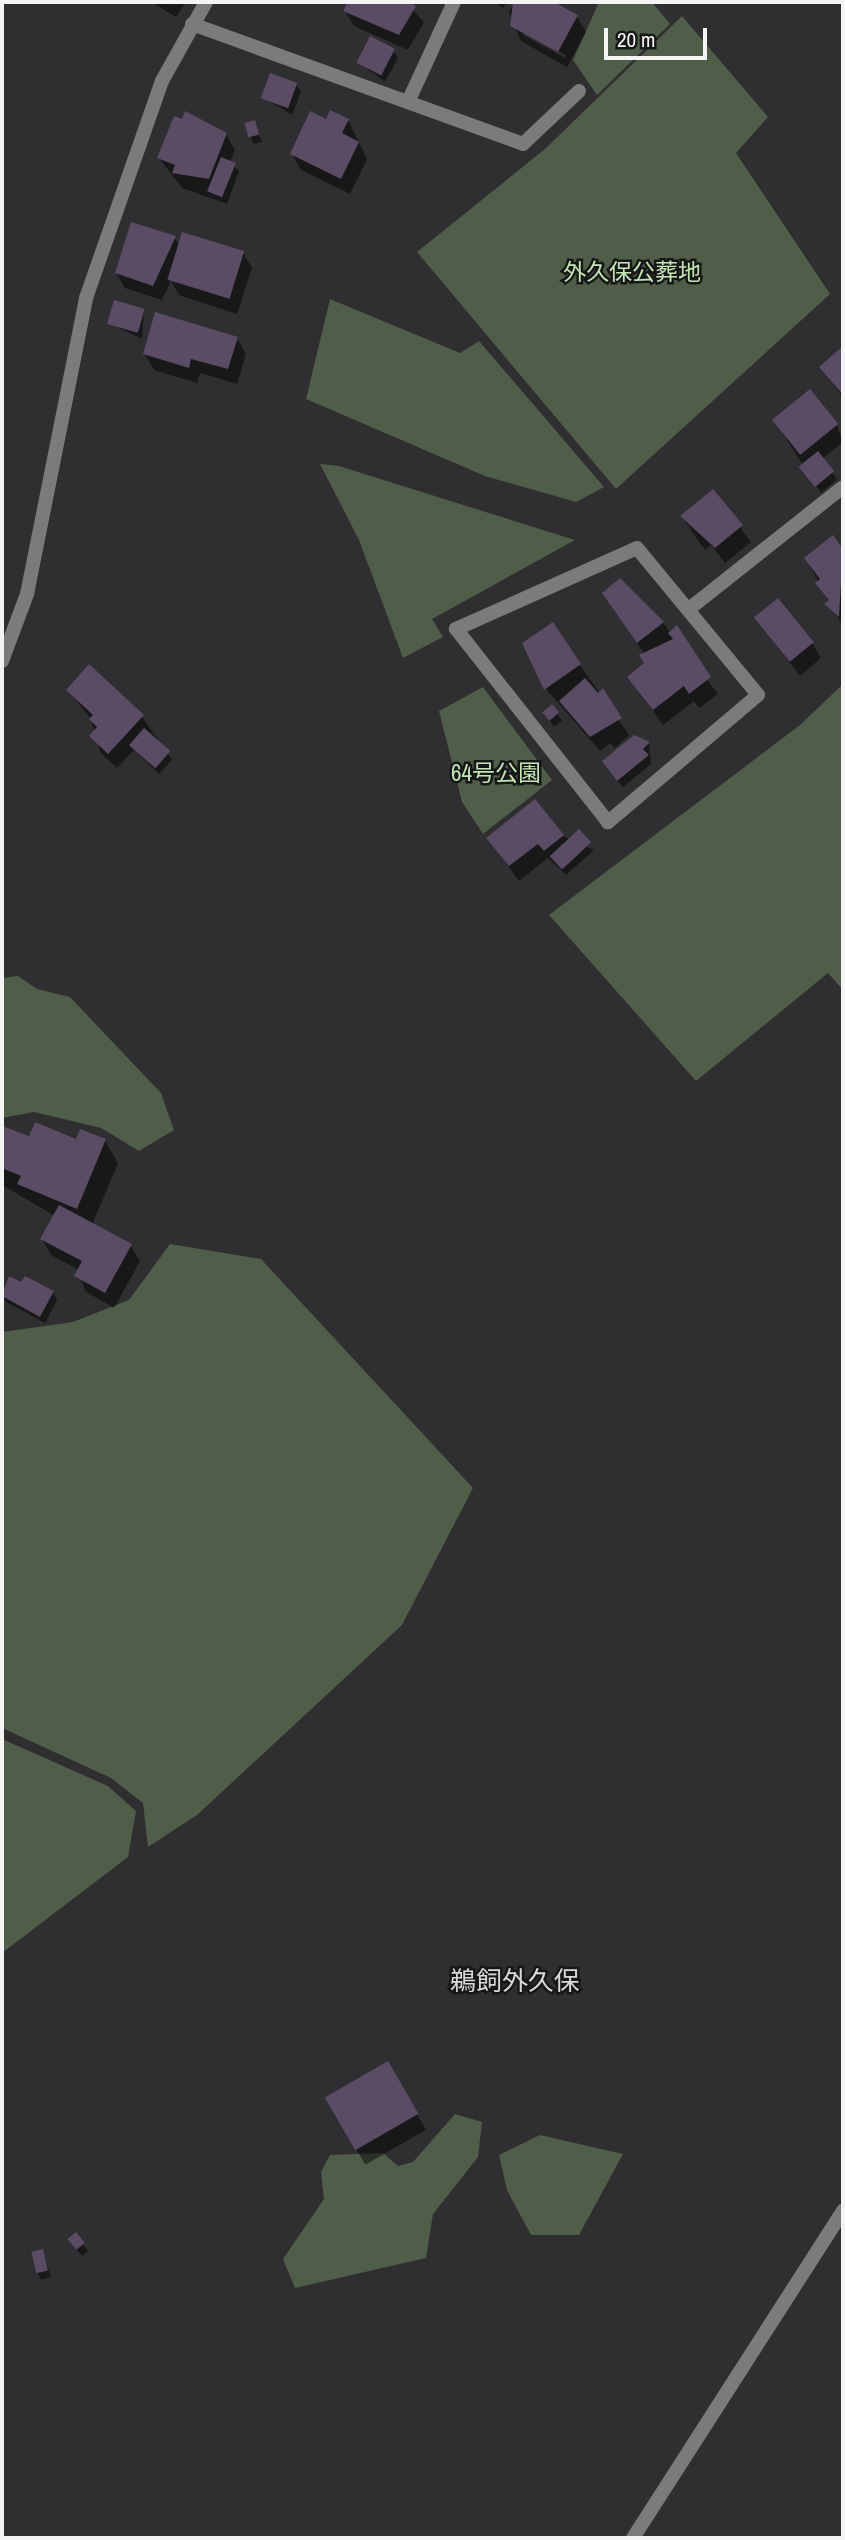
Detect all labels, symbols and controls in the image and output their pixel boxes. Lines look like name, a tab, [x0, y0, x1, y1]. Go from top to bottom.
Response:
scale bar	[607, 14, 710, 58]
text: 20 m	[617, 25, 655, 54]
park label: 外久保公葬地	[563, 258, 701, 286]
park label: 64号公園	[451, 759, 541, 787]
district label: 鵜飼外久保	[450, 1965, 580, 1997]

